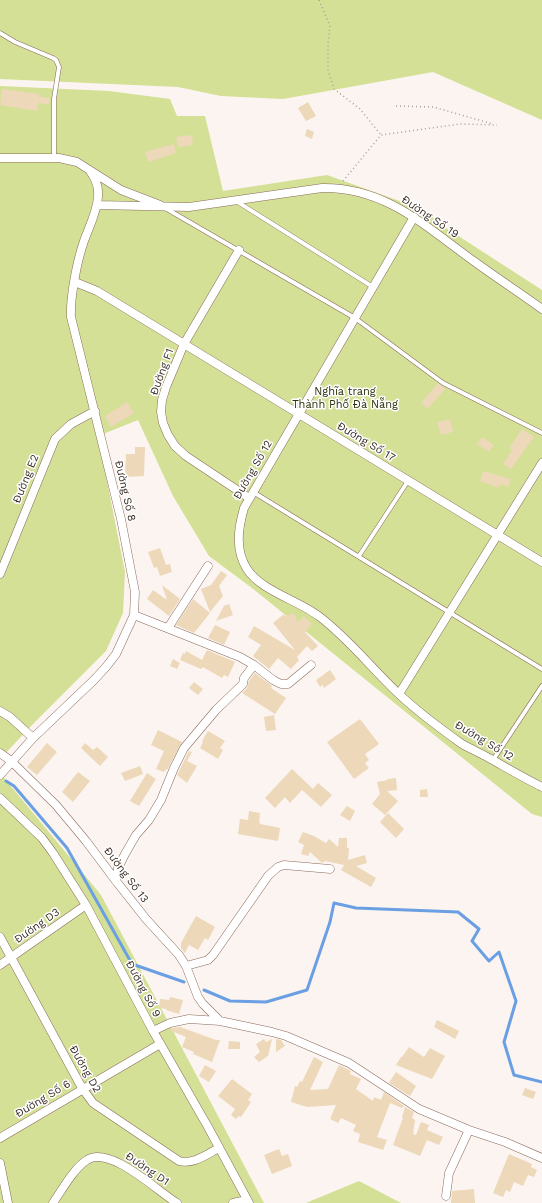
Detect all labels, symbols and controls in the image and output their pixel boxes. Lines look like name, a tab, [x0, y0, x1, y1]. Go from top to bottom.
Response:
street label: Đường Số 19	[399, 193, 461, 241]
street label: Đường F1	[147, 347, 177, 397]
park label: Nghĩa trang Thành Phố Đà Nẵng	[292, 385, 398, 411]
street label: Đường Số 17	[334, 419, 398, 465]
street label: Đường Số 12	[231, 438, 275, 502]
street label: Đường E2	[10, 453, 42, 505]
street label: Đường Số 8	[112, 459, 138, 523]
street label: Đường Số 12	[452, 718, 516, 764]
street label: Đường Số 13	[101, 845, 151, 905]
street label: Đường D3	[12, 906, 62, 946]
street label: Đường Số 9	[123, 958, 163, 1020]
street label: Đường D2	[66, 1043, 104, 1095]
street label: Đường Số 6	[13, 1077, 73, 1121]
street label: Đường D1	[123, 1150, 171, 1188]

